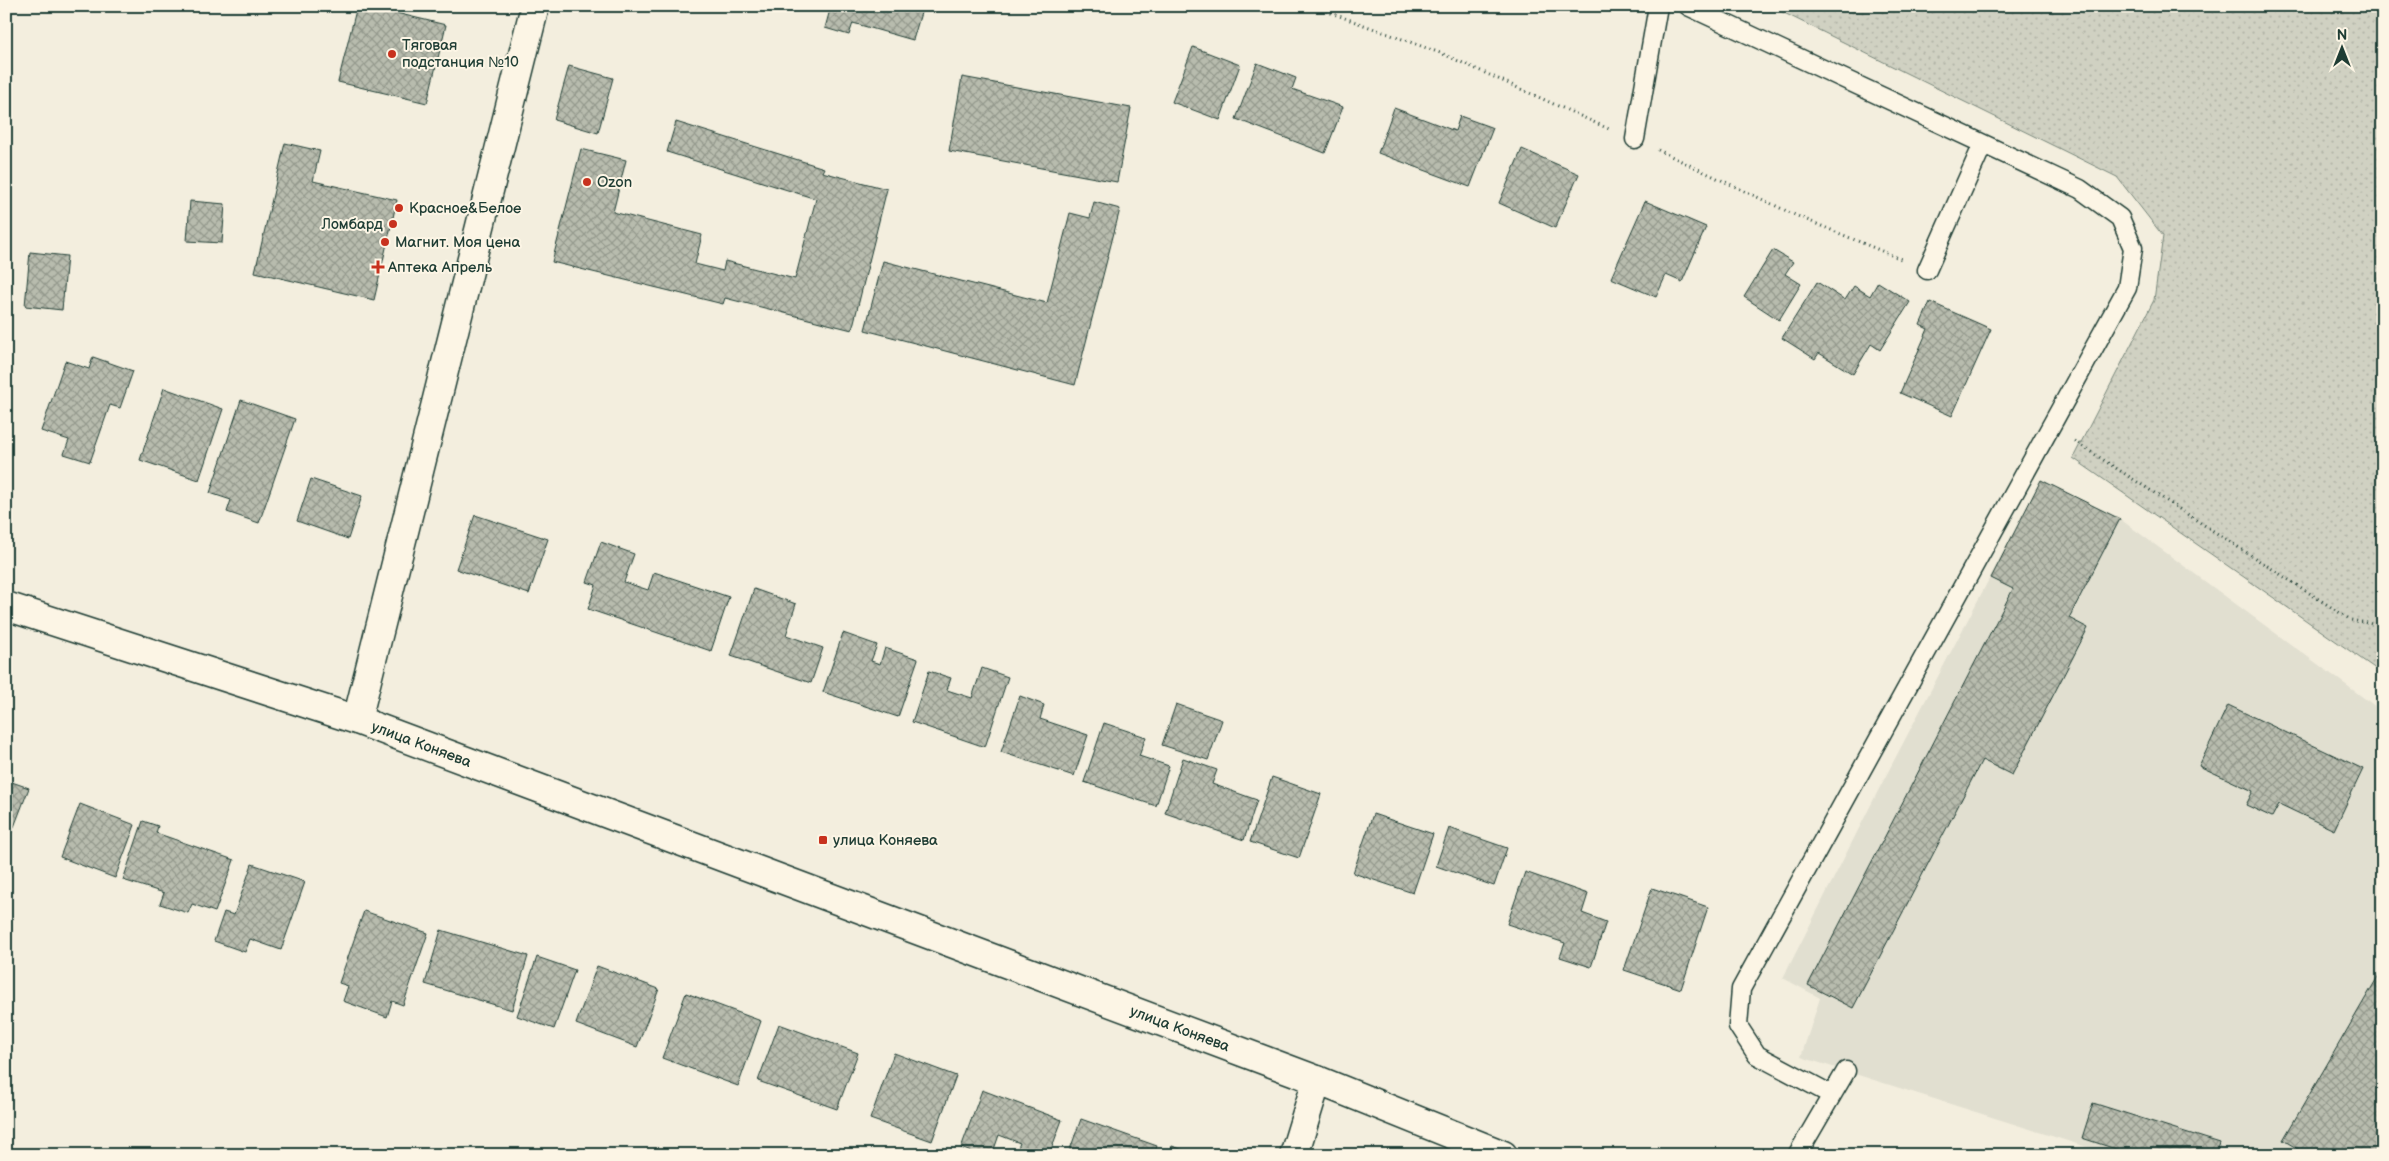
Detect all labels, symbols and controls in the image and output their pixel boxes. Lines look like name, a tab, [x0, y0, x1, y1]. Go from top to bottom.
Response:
north arrow	[2316, 22, 2366, 72]
text: N	[2337, 27, 2347, 44]
place label: Тяговая подстанция №10	[402, 36, 519, 72]
marker: Тяговая подстанция №10	[386, 48, 398, 60]
place label: Ozon	[597, 173, 632, 192]
marker: Ozon	[581, 176, 593, 188]
place label: Красное&Белое	[409, 199, 521, 218]
marker: Красное&Белое	[393, 202, 405, 214]
place label: Ломбард	[320, 215, 383, 234]
marker: Ломбард	[387, 218, 399, 230]
place label: Магнит. Моя цена	[395, 233, 521, 252]
marker: Магнит. Моя цена	[379, 236, 391, 248]
place label: Аптека Апрель	[387, 258, 493, 277]
marker: Аптека Апрель	[372, 261, 384, 273]
street label: улица Коняева	[369, 717, 474, 772]
place label: улица Коняева	[833, 831, 938, 850]
marker: улица Коняева	[817, 834, 829, 846]
street label: улица Коняева	[1127, 1001, 1233, 1056]

